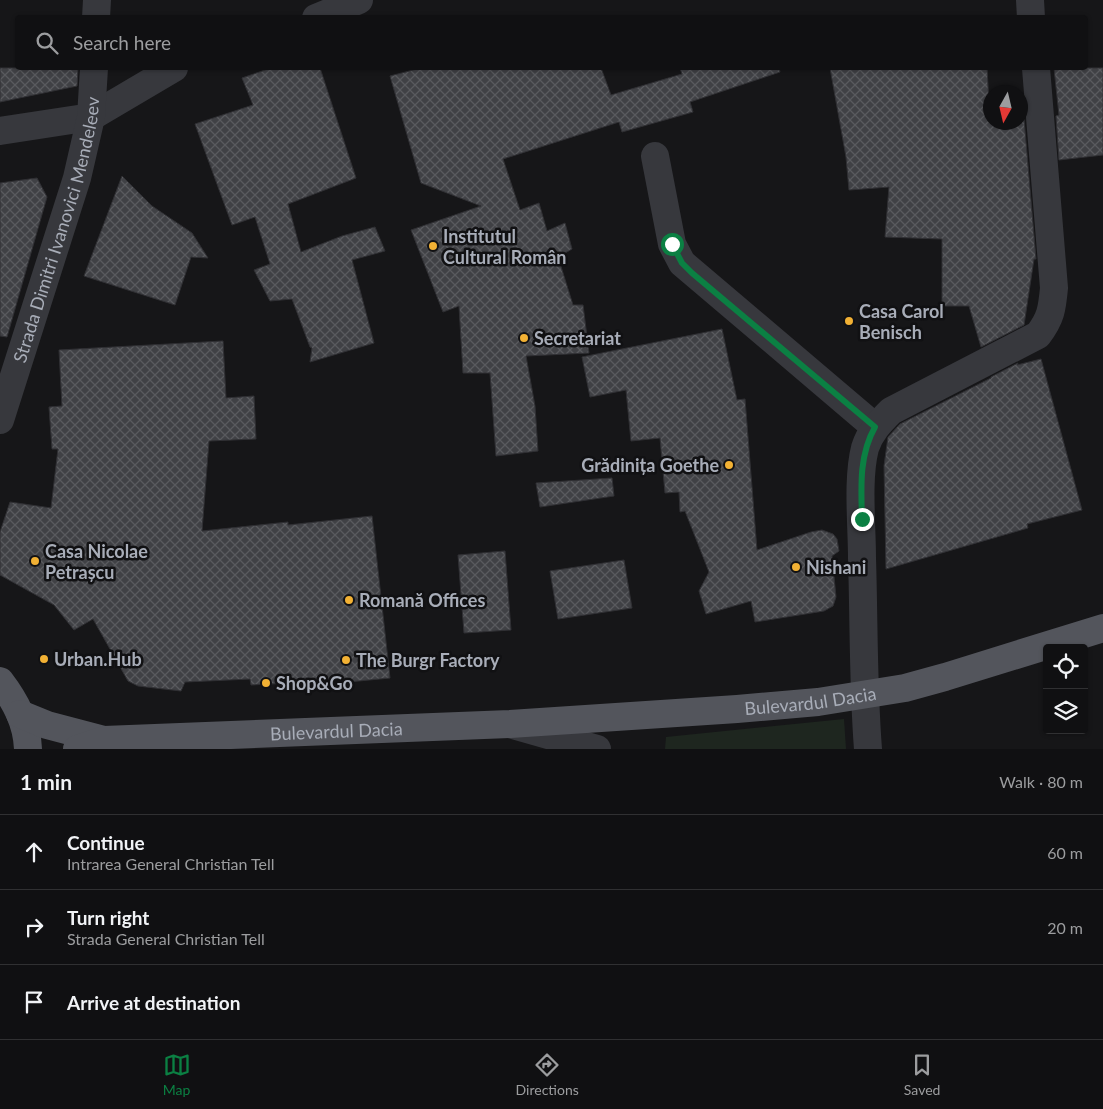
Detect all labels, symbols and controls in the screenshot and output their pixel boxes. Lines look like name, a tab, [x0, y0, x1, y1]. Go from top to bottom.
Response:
search box	[15, 15, 1088, 70]
icon: search	[33, 29, 61, 57]
text: Search here	[73, 31, 171, 54]
north arrow	[983, 85, 1028, 130]
street label: Strada Dimitri Ivanovici Mendeleev	[8, 95, 103, 365]
place label: Institutul Cultural Român	[443, 225, 567, 268]
route start	[661, 233, 684, 256]
marker: Institutul Cultural Român	[427, 240, 439, 252]
place label: Casa Carol Benisch	[859, 300, 944, 343]
marker: Casa Carol Benisch	[843, 315, 855, 327]
place label: Secretariat	[534, 327, 621, 349]
marker: Secretariat	[518, 332, 530, 344]
place label: Grădinița Goethe	[581, 454, 719, 476]
marker: Grădinița Goethe	[723, 459, 735, 471]
route end	[851, 508, 874, 531]
place label: Casa Nicolae Petrașcu	[45, 540, 148, 583]
marker: Casa Nicolae Petrașcu	[29, 555, 41, 567]
place label: Nishani	[806, 556, 866, 578]
marker: Nishani	[790, 561, 802, 573]
place label: Romană Offices	[359, 589, 485, 611]
marker: Romană Offices	[343, 594, 355, 606]
map controls	[1043, 644, 1088, 734]
button: locate	[1043, 644, 1088, 689]
place label: Urban.Hub	[54, 648, 142, 670]
place label: The Burgr Factory	[356, 649, 500, 671]
marker: Urban.Hub	[38, 653, 50, 665]
marker: The Burgr Factory	[340, 654, 352, 666]
place label: Shop&Go	[276, 672, 353, 694]
marker: Shop&Go	[260, 677, 272, 689]
street label: Bulevardul Dacia	[743, 682, 878, 719]
button: layers	[1043, 689, 1088, 734]
street label: Bulevardul Dacia	[270, 717, 403, 744]
text: 1 min	[20, 769, 72, 794]
text: Walk · 80 m	[999, 772, 1083, 791]
text: Continue	[67, 831, 145, 854]
icon: ahead	[20, 838, 48, 866]
text: 60 m	[1047, 843, 1083, 862]
text: Intrarea General Christian Tell	[67, 854, 275, 873]
text: Turn right	[67, 906, 149, 929]
icon: right	[20, 913, 48, 941]
text: 20 m	[1047, 918, 1083, 937]
text: Strada General Christian Tell	[67, 929, 265, 948]
icon: arrive	[20, 988, 48, 1016]
text: Arrive at destination	[67, 991, 240, 1014]
tab: Map	[163, 1051, 191, 1098]
tab: Directions	[516, 1051, 579, 1098]
tab: Saved	[904, 1051, 940, 1098]

